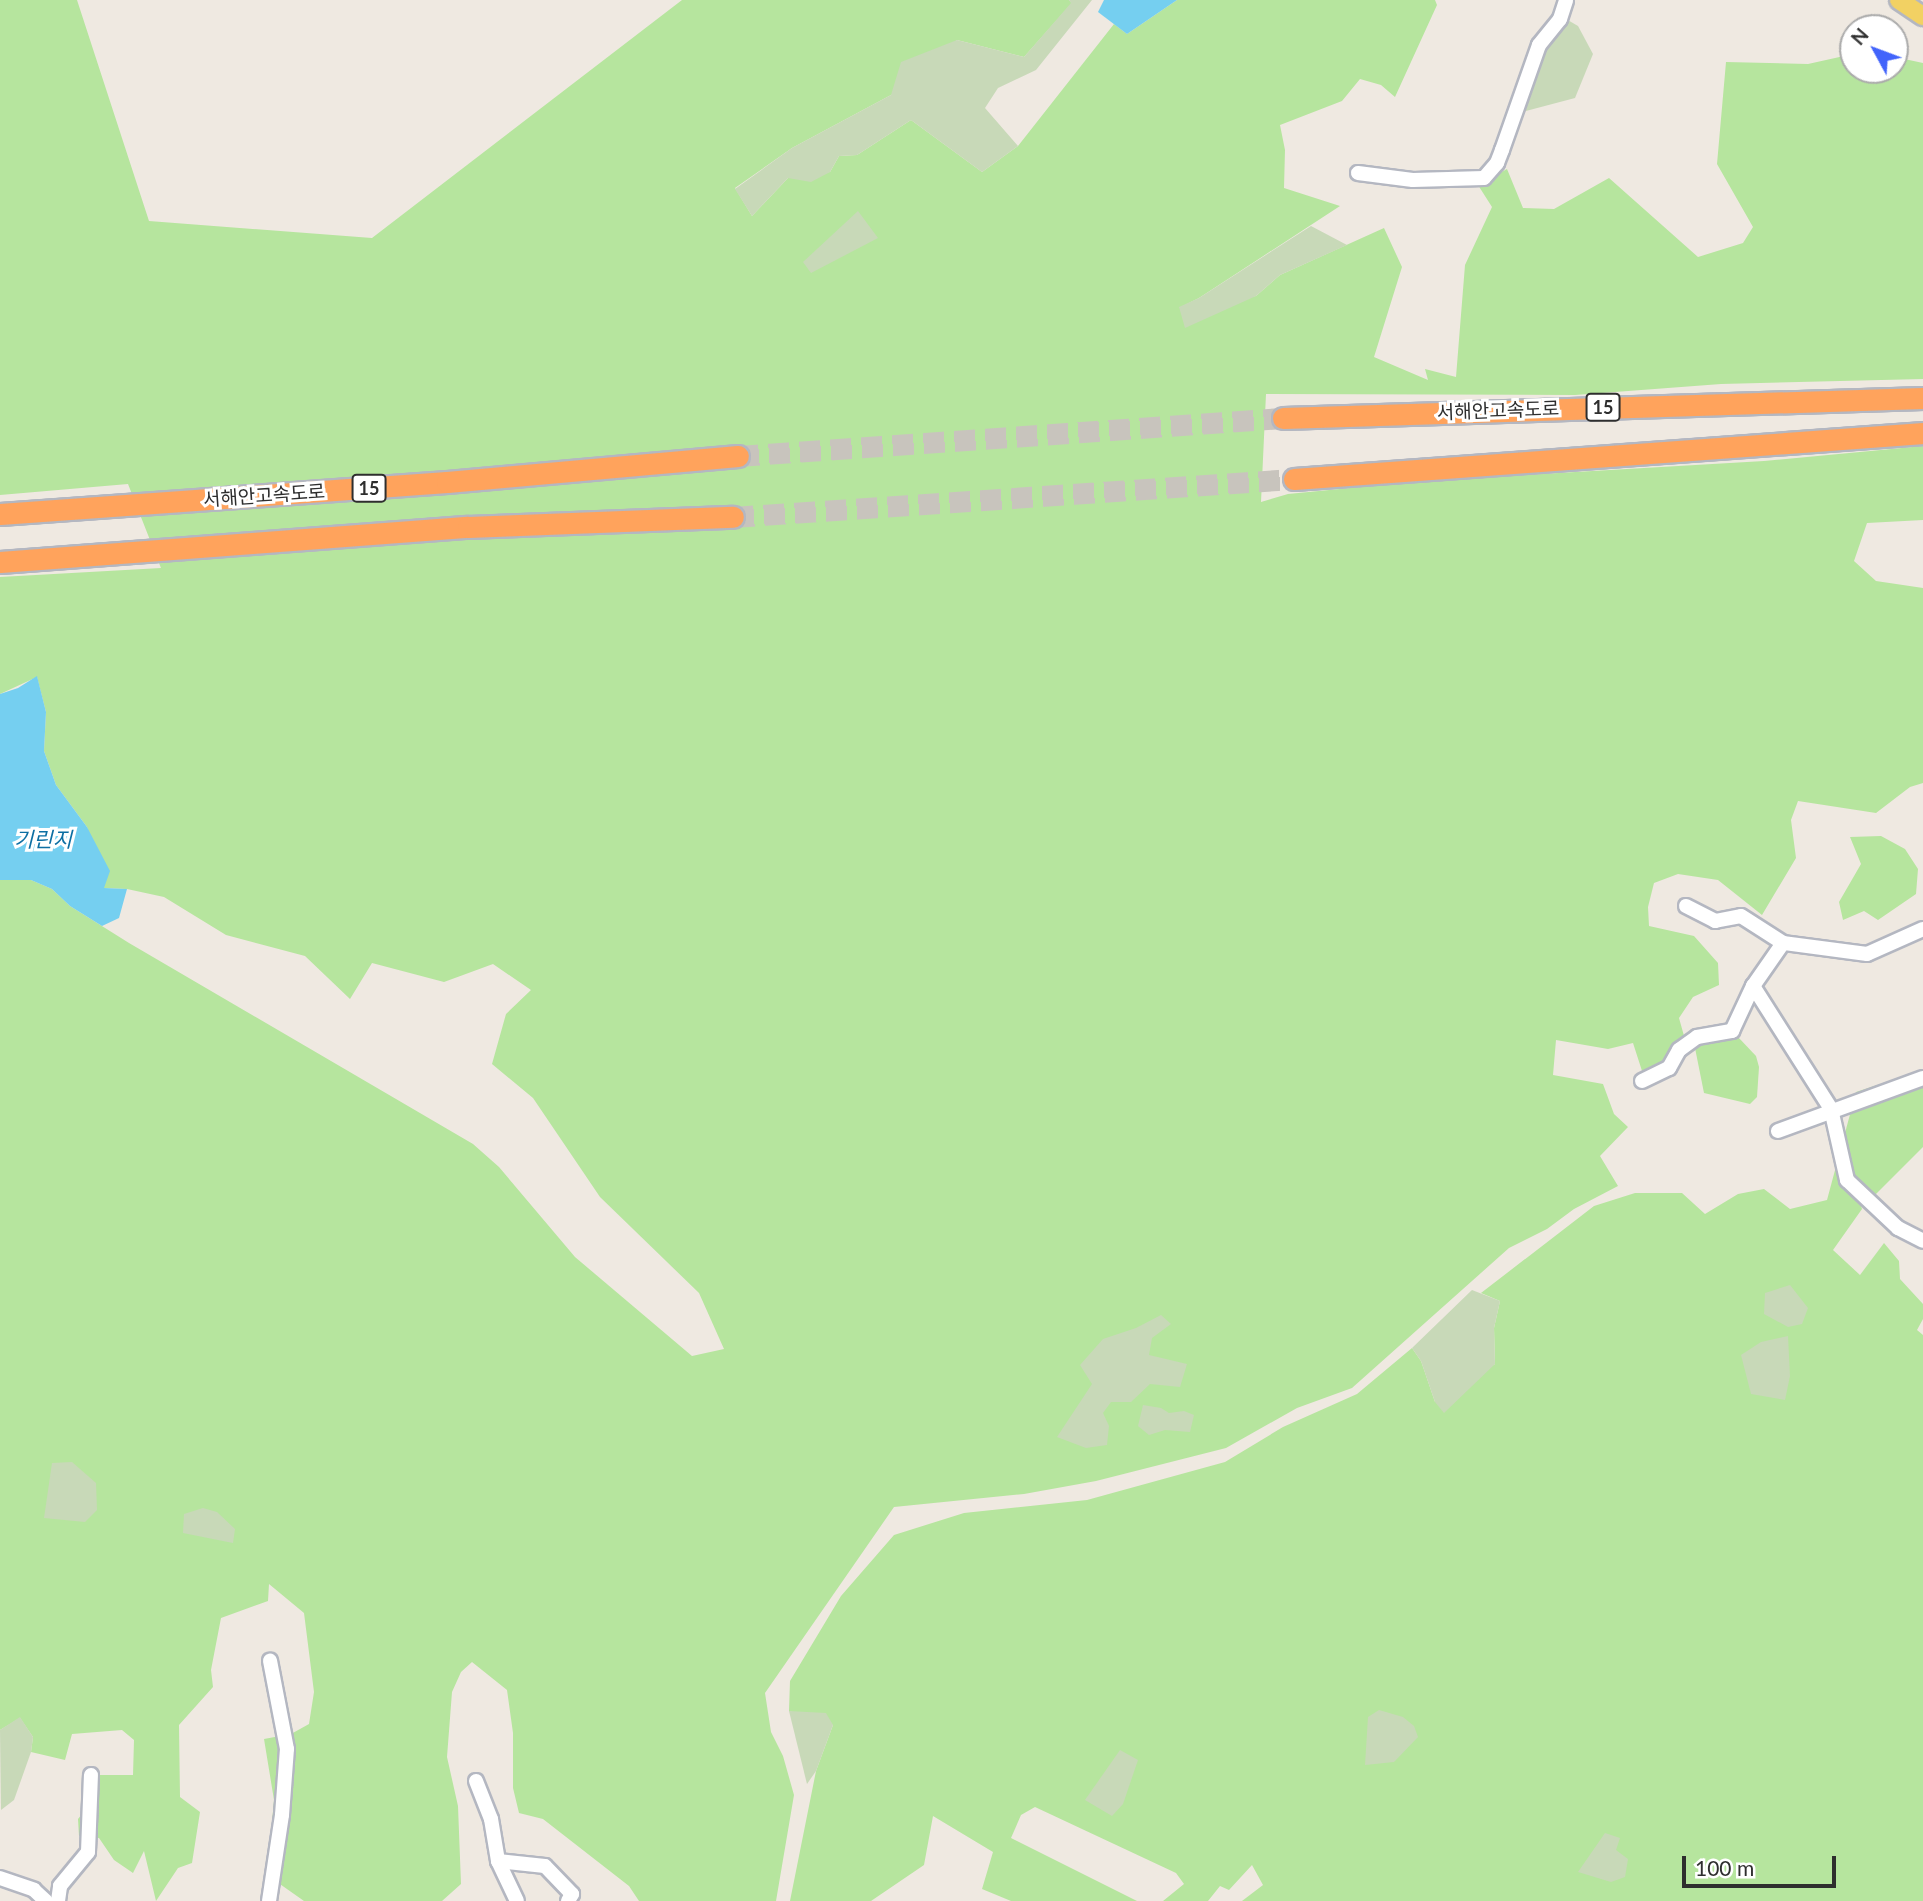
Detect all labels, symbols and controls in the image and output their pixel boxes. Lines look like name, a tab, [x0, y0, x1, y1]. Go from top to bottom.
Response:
north arrow	[1839, 14, 1909, 84]
text: N	[1846, 23, 1873, 49]
road number: 15	[1586, 393, 1620, 422]
street label: 서해안고속도로	[1436, 396, 1560, 424]
road number: 15	[352, 474, 386, 502]
street label: 서해안고속도로	[202, 479, 326, 511]
water label: 기린지	[14, 826, 72, 852]
scale bar	[1685, 1842, 1839, 1886]
text: 100 m	[1695, 1855, 1754, 1880]

